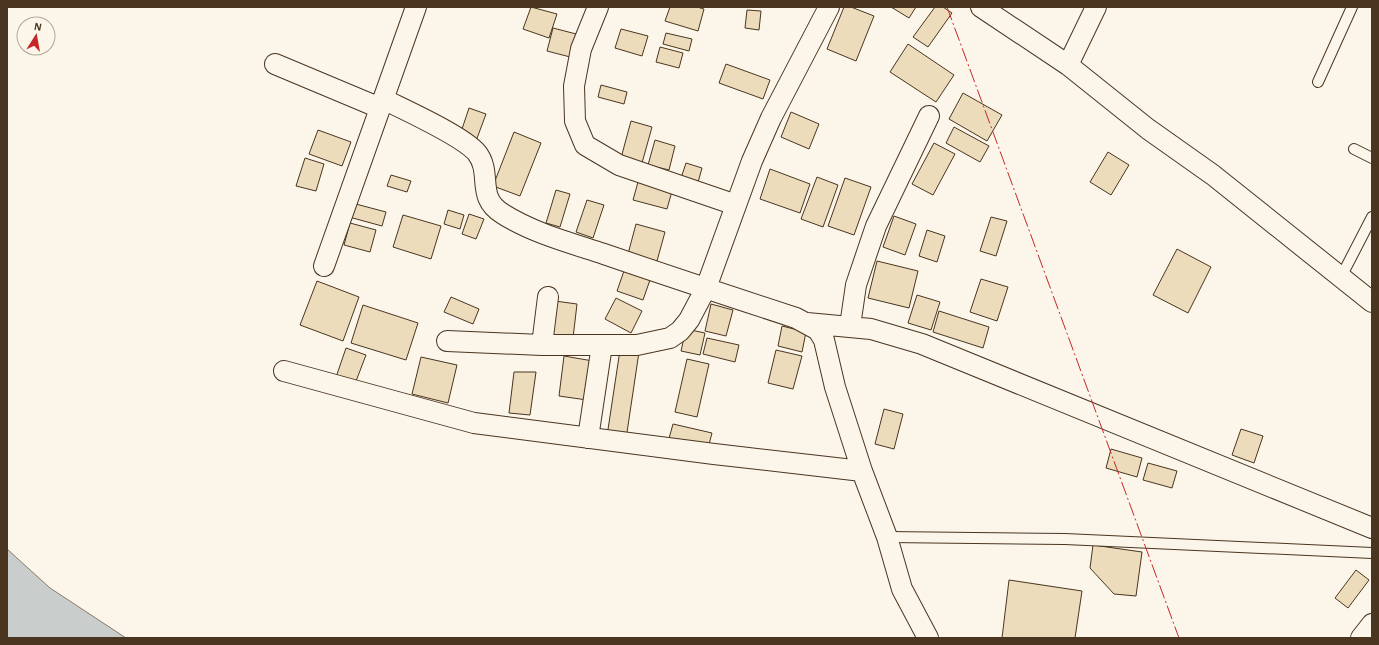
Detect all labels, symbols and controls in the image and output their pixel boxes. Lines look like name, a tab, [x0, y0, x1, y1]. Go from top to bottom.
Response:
north arrow	[16, 16, 56, 56]
text: N	[33, 21, 43, 33]

